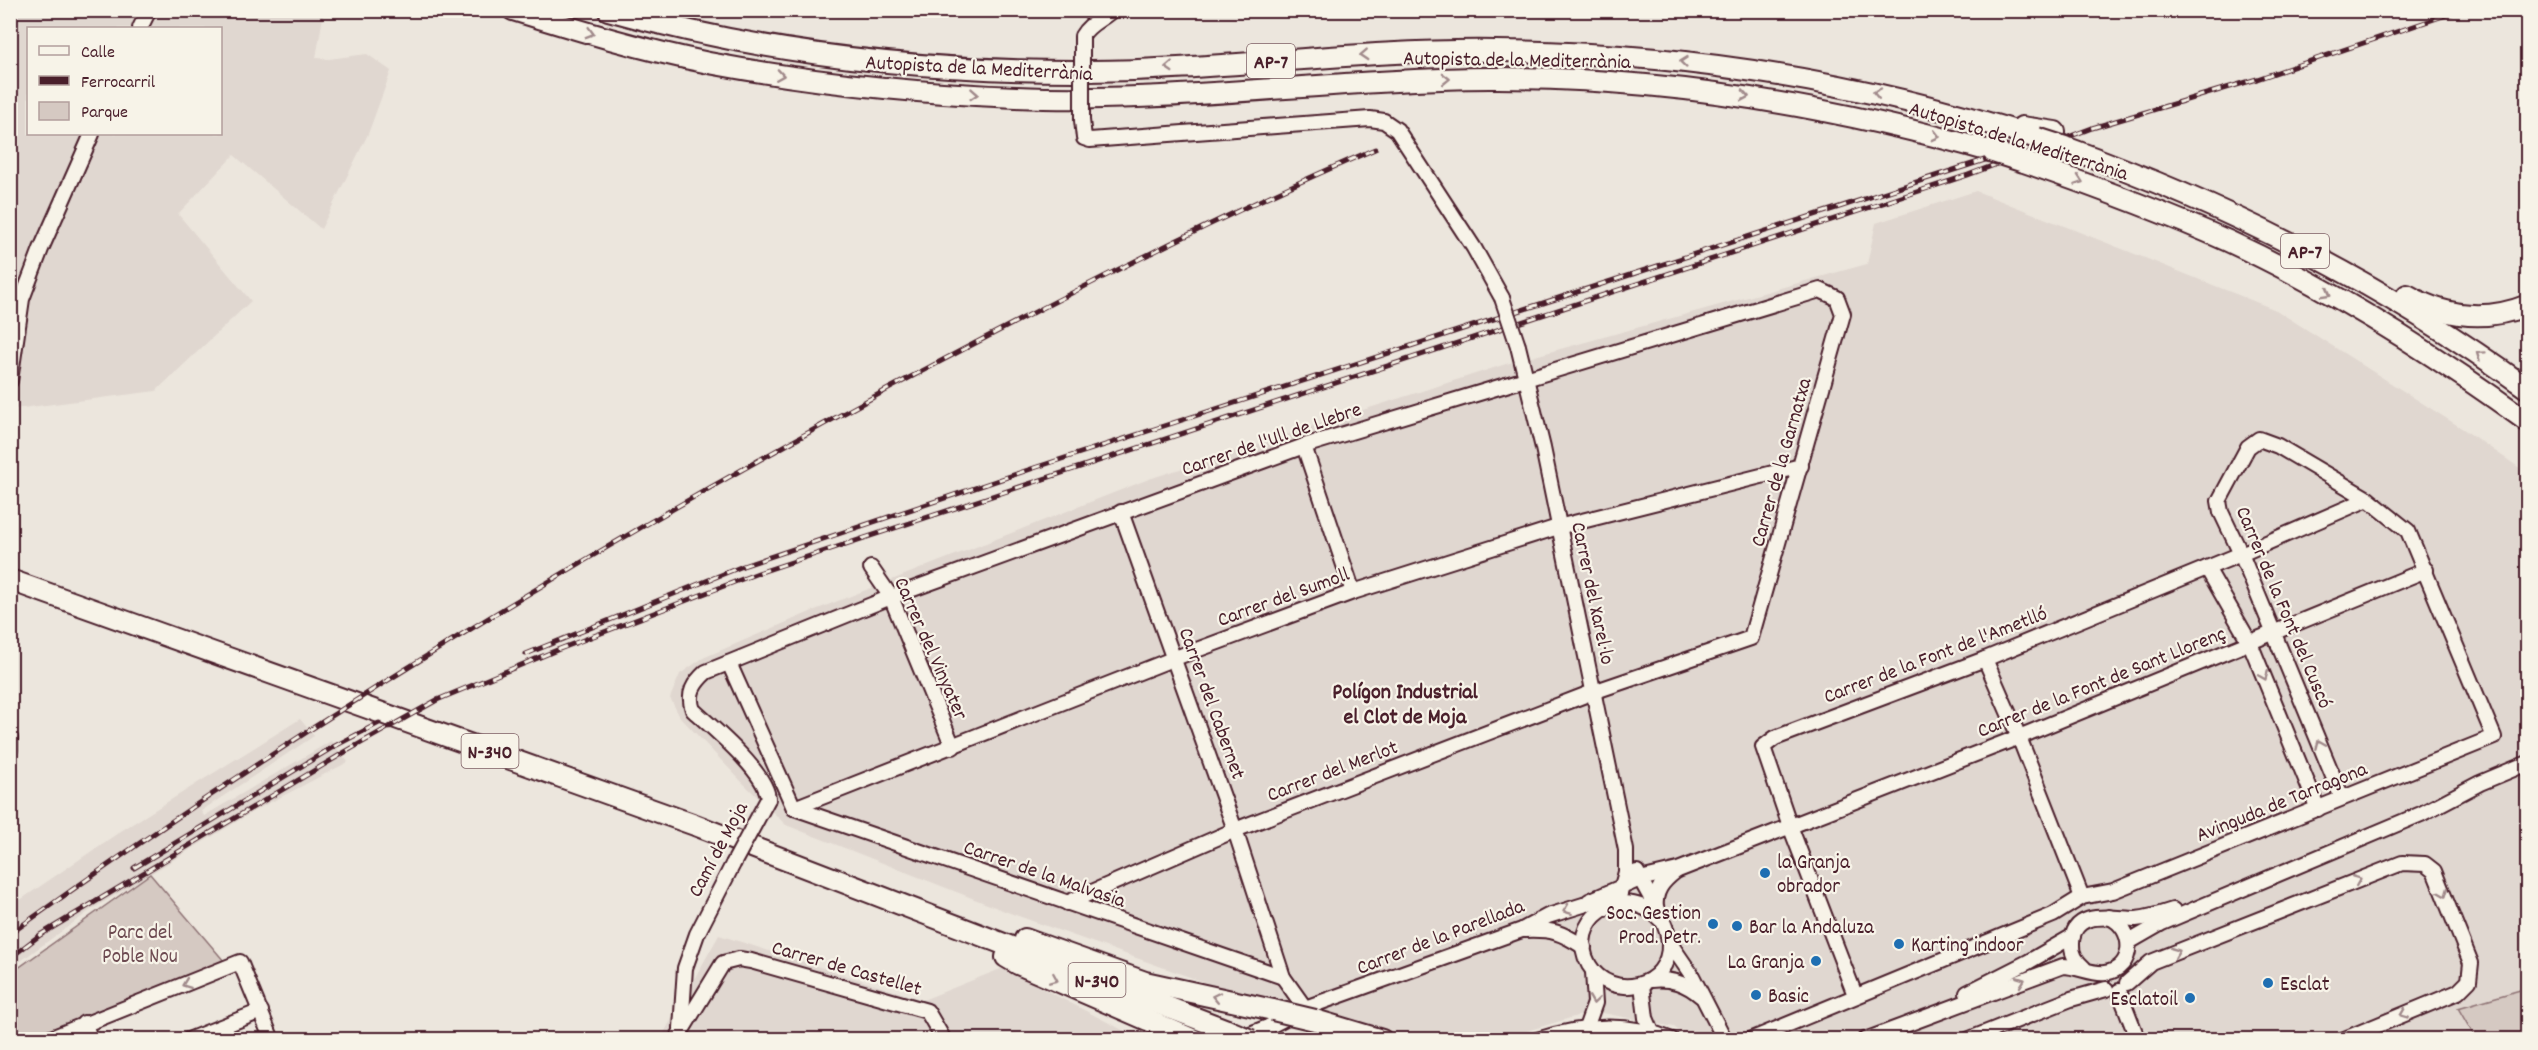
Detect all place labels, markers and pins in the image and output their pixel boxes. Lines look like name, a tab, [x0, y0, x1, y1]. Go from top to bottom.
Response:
place label: la Granja obrador	[1777, 849, 1851, 903]
marker: la Granja obrador	[1758, 866, 1772, 880]
place label: Soc. Gestion Prod. Petr.	[1606, 900, 1701, 954]
place label: Bar la Andaluza	[1749, 914, 1875, 944]
marker: Soc. Gestion Prod. Petr.	[1706, 917, 1720, 931]
marker: Bar la Andaluza	[1730, 919, 1744, 933]
place label: Karting indoor	[1911, 932, 2024, 962]
marker: Karting indoor	[1892, 937, 1906, 951]
place label: La Granja	[1727, 949, 1805, 979]
marker: La Granja	[1809, 954, 1823, 968]
place label: Esclat	[2280, 971, 2330, 1001]
marker: Esclat	[2261, 976, 2275, 990]
place label: Basic	[1768, 983, 1809, 1013]
place label: Esclatoil	[2110, 986, 2178, 1016]
marker: Basic	[1749, 988, 1763, 1002]
marker: Esclatoil	[2183, 991, 2197, 1005]

